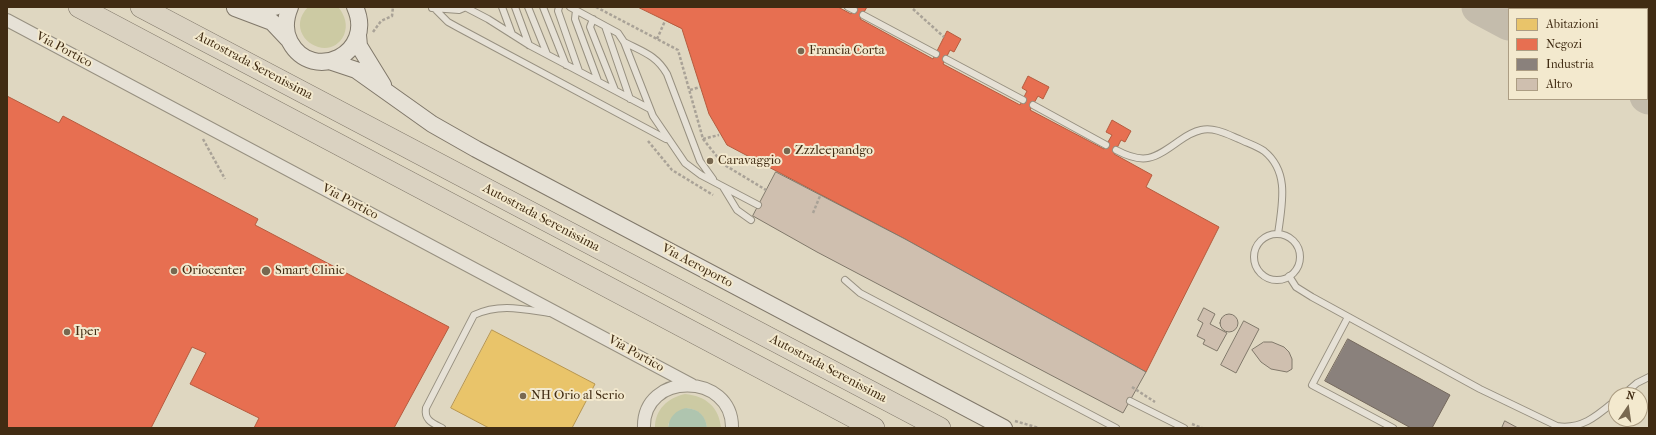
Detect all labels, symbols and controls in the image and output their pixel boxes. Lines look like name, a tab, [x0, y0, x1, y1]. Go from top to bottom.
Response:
legend	[1508, 8, 1648, 100]
text: Abitazioni	[1546, 17, 1599, 31]
street label: Via Portico	[33, 29, 95, 71]
street label: Autostrada Serenissima	[193, 29, 315, 103]
text: Negozi	[1546, 37, 1582, 51]
place label: Francia Corta	[809, 43, 885, 59]
marker: Francia Corta	[796, 46, 806, 56]
text: Industria	[1546, 57, 1594, 71]
text: Altro	[1546, 77, 1572, 91]
place label: Zzzleepandgo	[795, 143, 873, 159]
marker: Zzzleepandgo	[782, 146, 792, 156]
place label: Caravaggio	[718, 153, 781, 169]
marker: Caravaggio	[705, 156, 715, 166]
street label: Via Portico	[319, 181, 381, 223]
street label: Autostrada Serenissima	[480, 181, 602, 255]
street label: Via Aeroporto	[659, 241, 735, 291]
place label: Oriocenter	[182, 263, 244, 279]
place label: Smart Clinic	[275, 263, 345, 279]
marker: Smart Clinic	[260, 265, 272, 277]
marker: Oriocenter	[169, 266, 179, 276]
place label: Iper	[75, 324, 99, 340]
marker: Iper	[62, 327, 72, 337]
street label: Via Portico	[605, 332, 667, 376]
street label: Autostrada Serenissima	[767, 332, 889, 406]
north arrow	[1608, 387, 1648, 427]
place label: NH Orio al Serio	[531, 388, 624, 404]
text: N	[1625, 389, 1636, 403]
marker: NH Orio al Serio	[518, 391, 528, 401]

